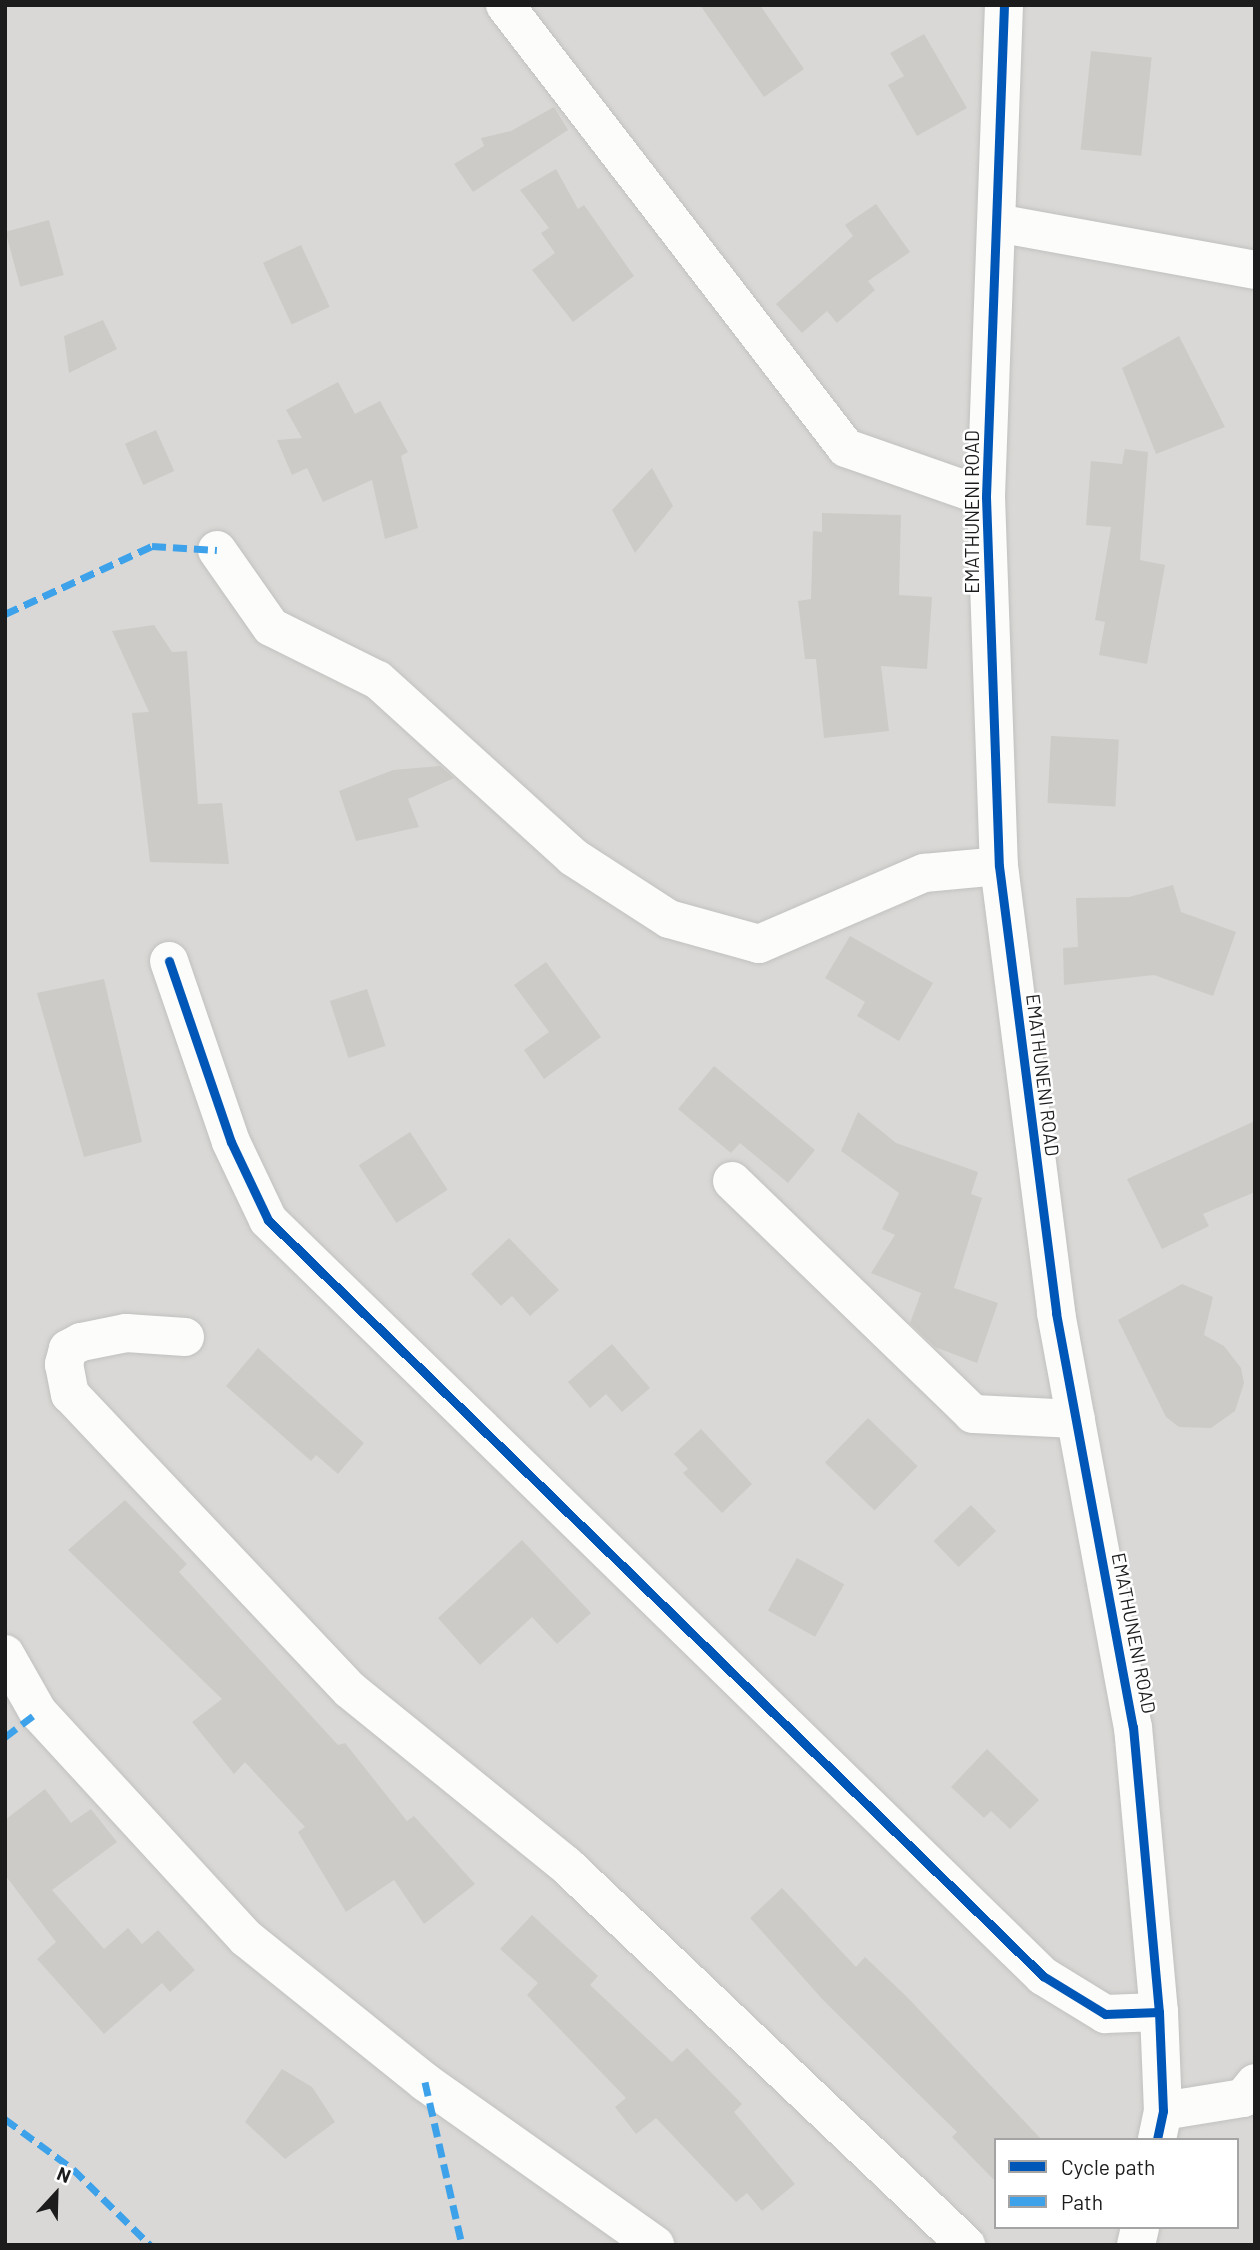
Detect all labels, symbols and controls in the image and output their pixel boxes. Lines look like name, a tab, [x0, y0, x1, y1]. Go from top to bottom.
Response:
street label: EMATHUNENI ROAD	[961, 430, 983, 594]
street label: EMATHUNENI ROAD	[1022, 993, 1064, 1157]
street label: EMATHUNENI ROAD	[1107, 1551, 1161, 1715]
legend	[994, 2138, 1239, 2229]
text: Cycle path	[1061, 2154, 1155, 2179]
north arrow	[21, 2159, 91, 2229]
text: N	[54, 2161, 74, 2187]
text: Path	[1061, 2189, 1103, 2214]

